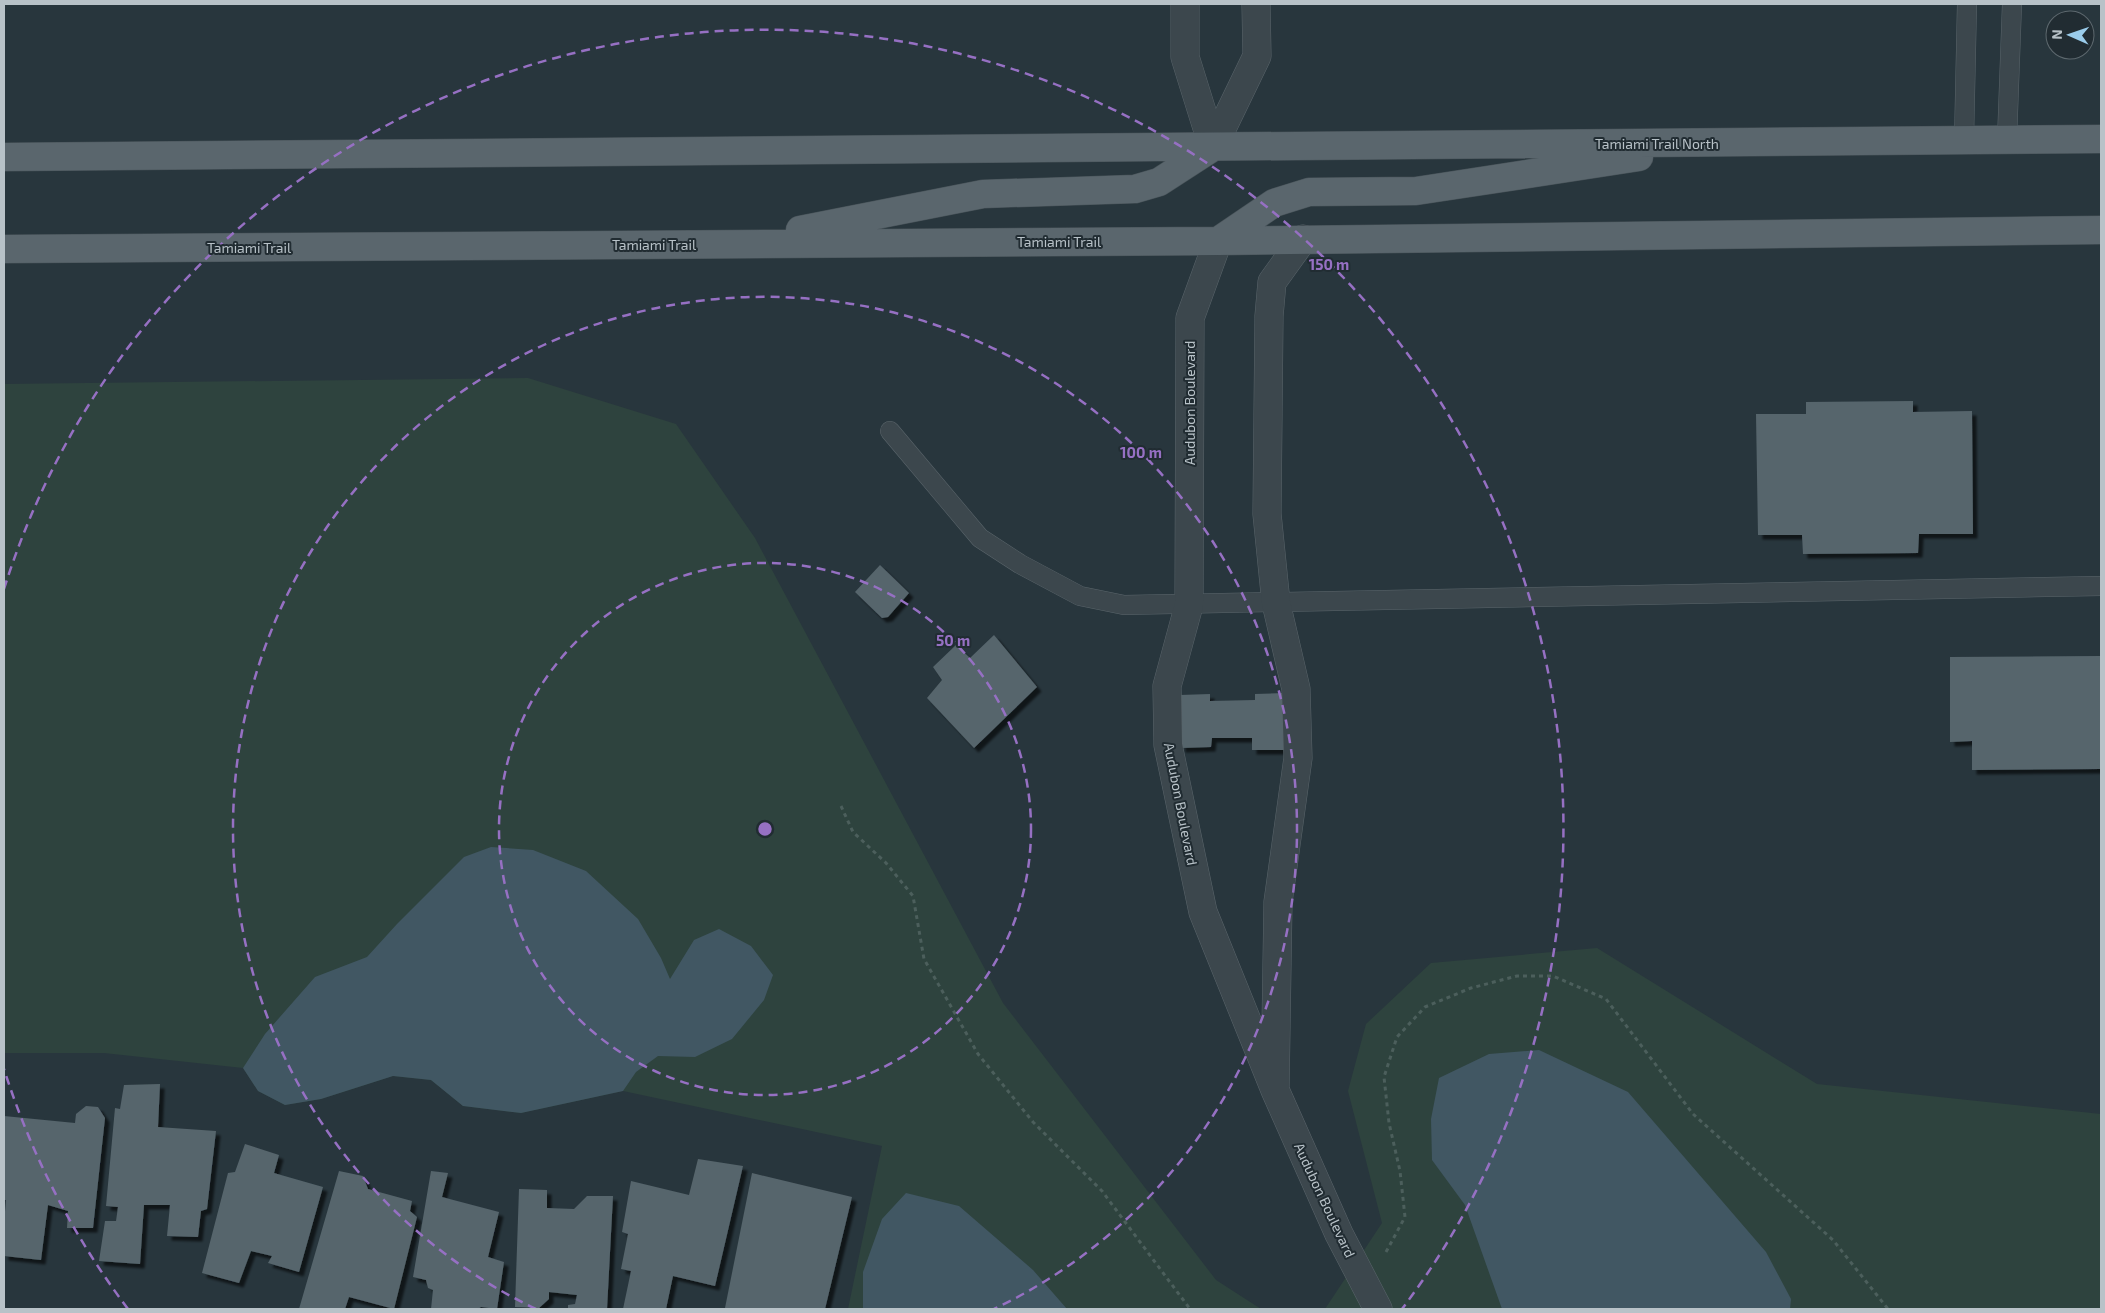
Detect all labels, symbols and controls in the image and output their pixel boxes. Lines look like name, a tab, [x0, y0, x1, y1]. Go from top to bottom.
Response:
north arrow	[2045, 10, 2095, 60]
text: N	[2048, 29, 2065, 40]
street label: Tamiami Trail North	[1595, 135, 1719, 152]
street label: Tamiami Trail	[1017, 233, 1102, 250]
street label: Tamiami Trail	[612, 236, 697, 253]
street label: Tamiami Trail	[207, 239, 292, 256]
text: 150 m	[1309, 255, 1349, 273]
street label: Audubon Boulevard	[1181, 341, 1198, 465]
text: 100 m	[1120, 443, 1162, 461]
text: 50 m	[936, 631, 970, 649]
street label: Audubon Boulevard	[1161, 741, 1201, 867]
centre of rings	[756, 820, 774, 838]
street label: Audubon Boulevard	[1291, 1140, 1359, 1260]

